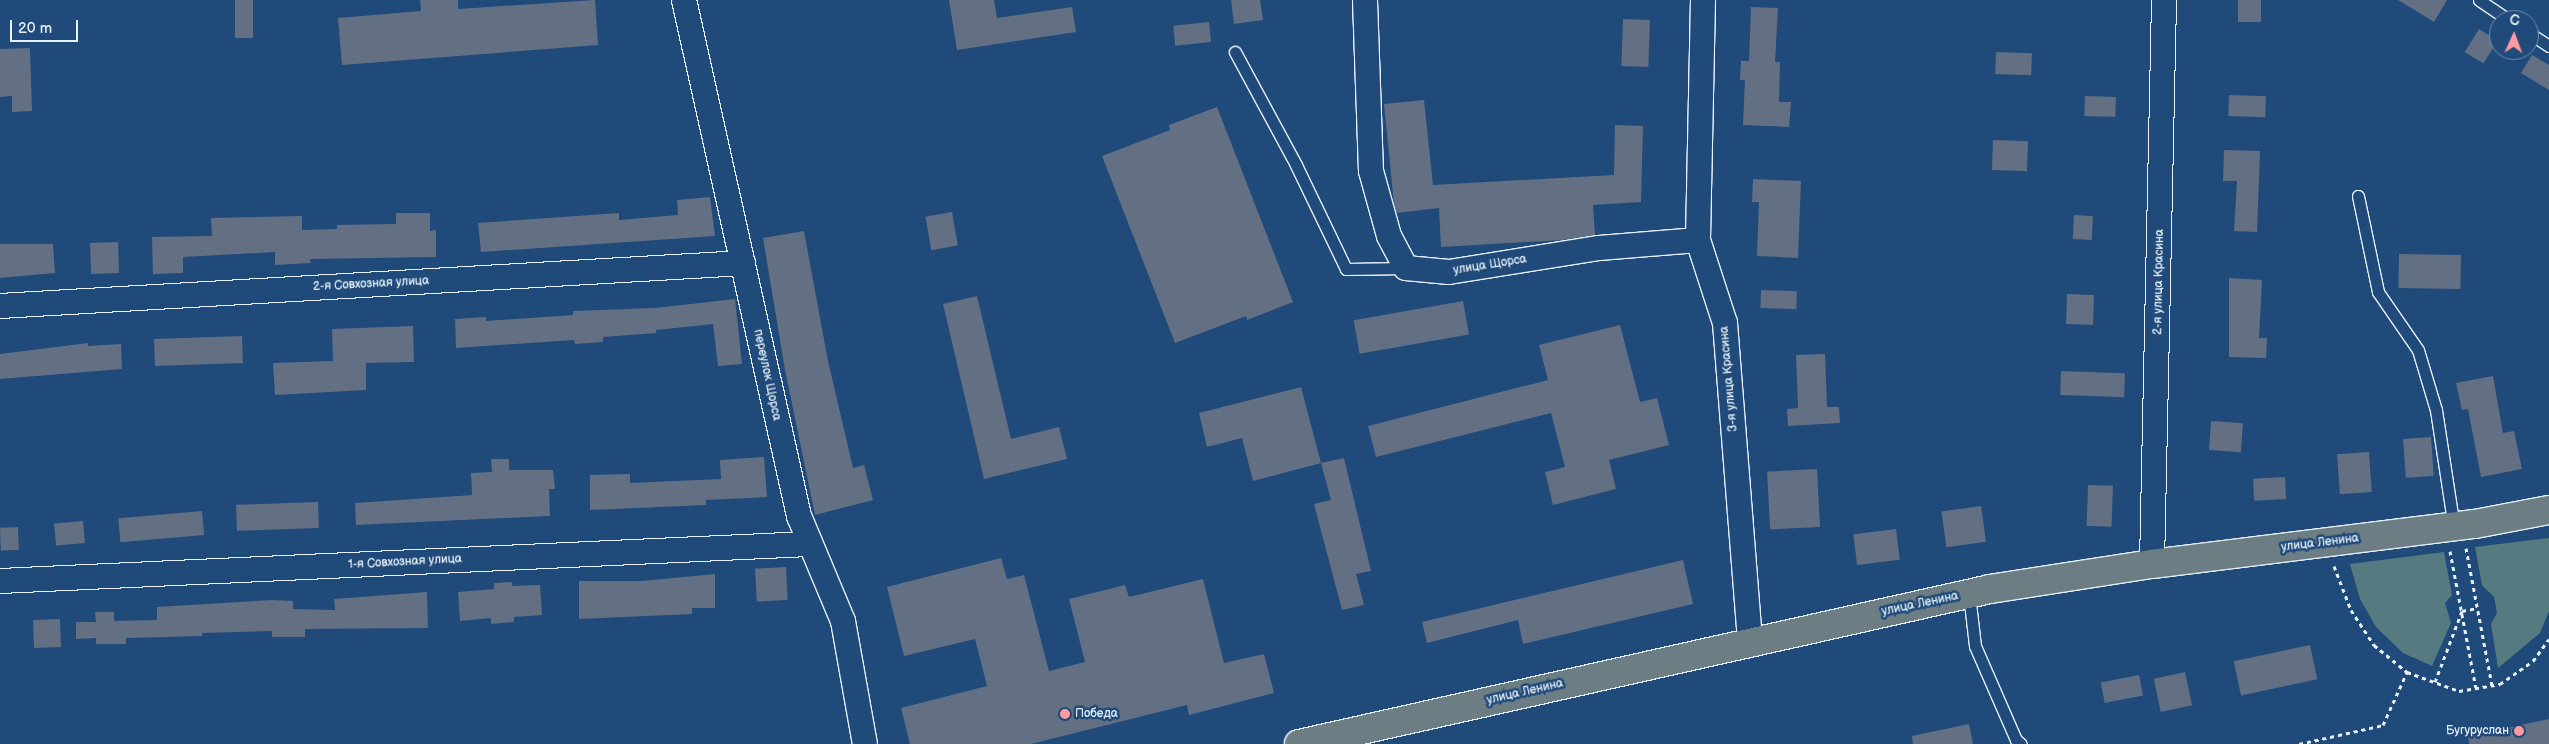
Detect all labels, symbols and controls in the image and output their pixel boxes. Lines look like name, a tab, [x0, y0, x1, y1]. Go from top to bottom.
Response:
scale bar	[12, 10, 80, 42]
north arrow	[2489, 10, 2539, 60]
text: С	[2509, 12, 2520, 29]
text: 20 m	[18, 19, 52, 38]
street label: 2-я улица Красина	[2151, 229, 2167, 335]
street label: улица Щорса	[1452, 252, 1528, 278]
street label: 2-я Совхозная улица	[313, 274, 429, 294]
street label: 3-я улица Красина	[1717, 325, 1741, 433]
street label: переулок Щорса	[750, 328, 784, 422]
street label: улица Ленина	[2280, 531, 2360, 555]
street label: 1-я Совхозная улица	[348, 552, 462, 572]
street label: улица Ленина	[1880, 589, 1960, 619]
street label: улица Ленина	[1485, 676, 1565, 708]
place label: Победа	[1075, 707, 1118, 721]
marker: Победа	[1059, 708, 1071, 720]
place label: Бугуруслан	[2446, 724, 2509, 738]
marker: Бугуруслан	[2513, 725, 2525, 737]

